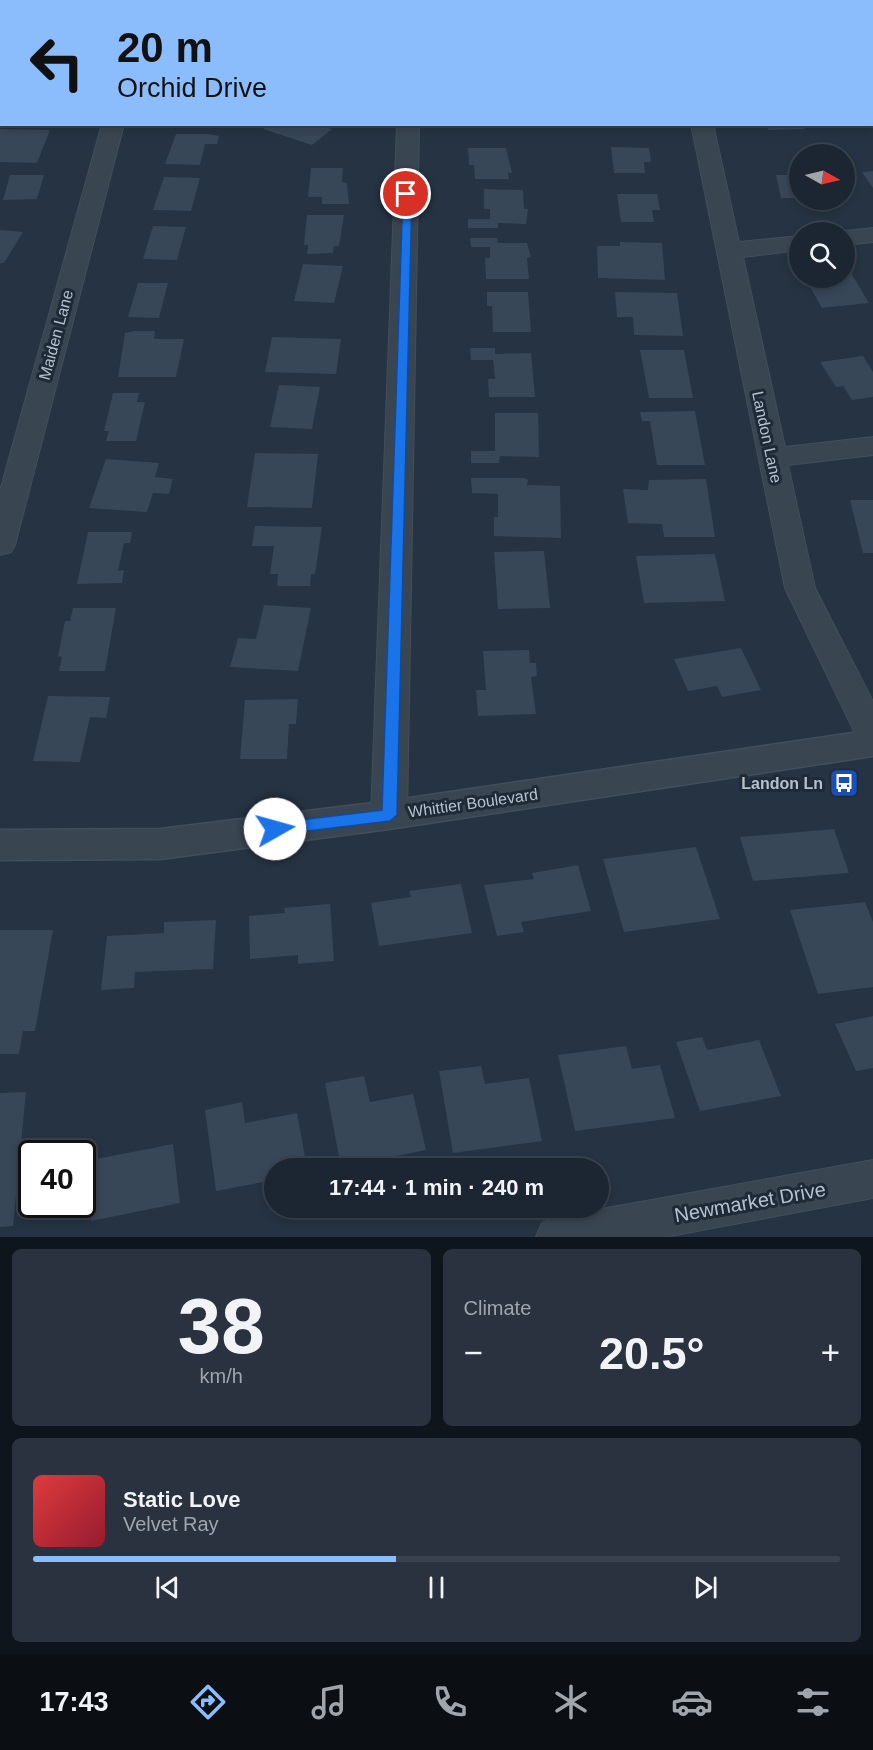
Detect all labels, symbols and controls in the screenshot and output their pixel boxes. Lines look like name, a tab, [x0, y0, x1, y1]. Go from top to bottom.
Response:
icon: left	[18, 24, 96, 102]
text: 20 m	[117, 24, 213, 71]
text: Orchid Drive	[117, 73, 267, 103]
north arrow	[789, 144, 855, 210]
map controls	[789, 144, 855, 288]
pin	[380, 168, 431, 219]
icon: arrive	[389, 177, 422, 210]
button: search	[789, 222, 855, 288]
street label: Maiden Lane	[36, 288, 76, 382]
street label: Landon Lane	[749, 390, 785, 485]
bus stop icon: Landon Ln	[828, 767, 860, 799]
place label: Landon Ln	[741, 775, 823, 792]
street label: Whittier Boulevard	[407, 785, 539, 821]
position arrow	[243, 797, 307, 861]
speed limit sign: 40	[18, 1140, 96, 1218]
text: 17:44 · 1 min · 240 m	[329, 1175, 544, 1200]
street label: Newmarket Drive	[673, 1178, 827, 1226]
text: 38	[178, 1282, 265, 1370]
text: Climate	[464, 1297, 531, 1319]
text: 20.5°	[599, 1328, 705, 1379]
text: −	[464, 1334, 483, 1371]
text: +	[821, 1334, 840, 1371]
text: km/h	[200, 1365, 243, 1387]
text: Static Love	[123, 1487, 240, 1512]
text: Velvet Ray	[123, 1513, 219, 1535]
icon: previous	[151, 1571, 184, 1604]
icon: pause	[420, 1571, 453, 1604]
icon: next	[689, 1571, 722, 1604]
icon: directions	[187, 1681, 229, 1723]
icon: music	[308, 1681, 350, 1723]
icon: phone	[429, 1681, 471, 1723]
icon: climate	[550, 1681, 592, 1723]
icon: car	[671, 1681, 713, 1723]
icon: filters	[792, 1681, 834, 1723]
text: 17:43	[39, 1687, 108, 1717]

